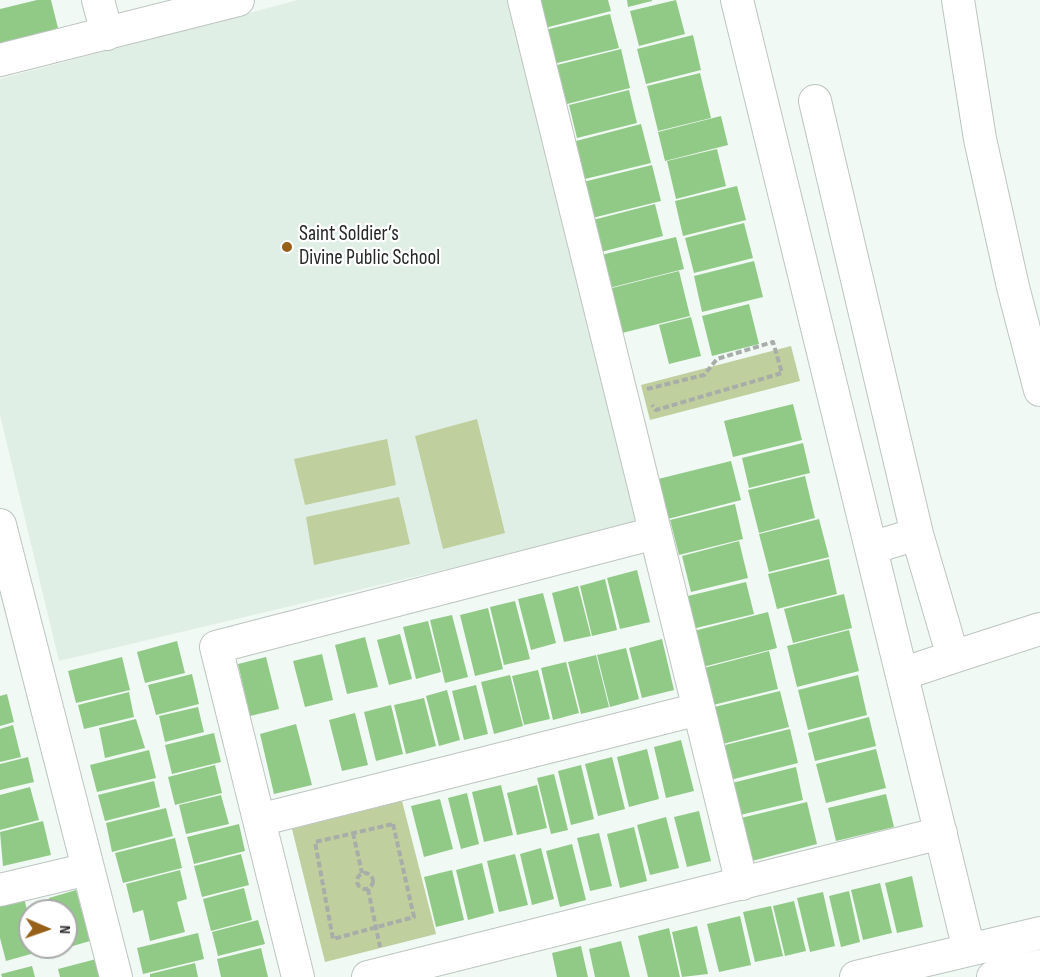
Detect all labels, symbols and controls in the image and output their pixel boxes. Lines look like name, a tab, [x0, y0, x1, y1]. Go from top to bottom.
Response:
place label: Saint Soldier’s Divine Public School	[299, 222, 440, 272]
marker: Saint Soldier’s Divine Public School	[280, 240, 294, 254]
north arrow	[18, 899, 78, 959]
text: N	[55, 925, 74, 934]

